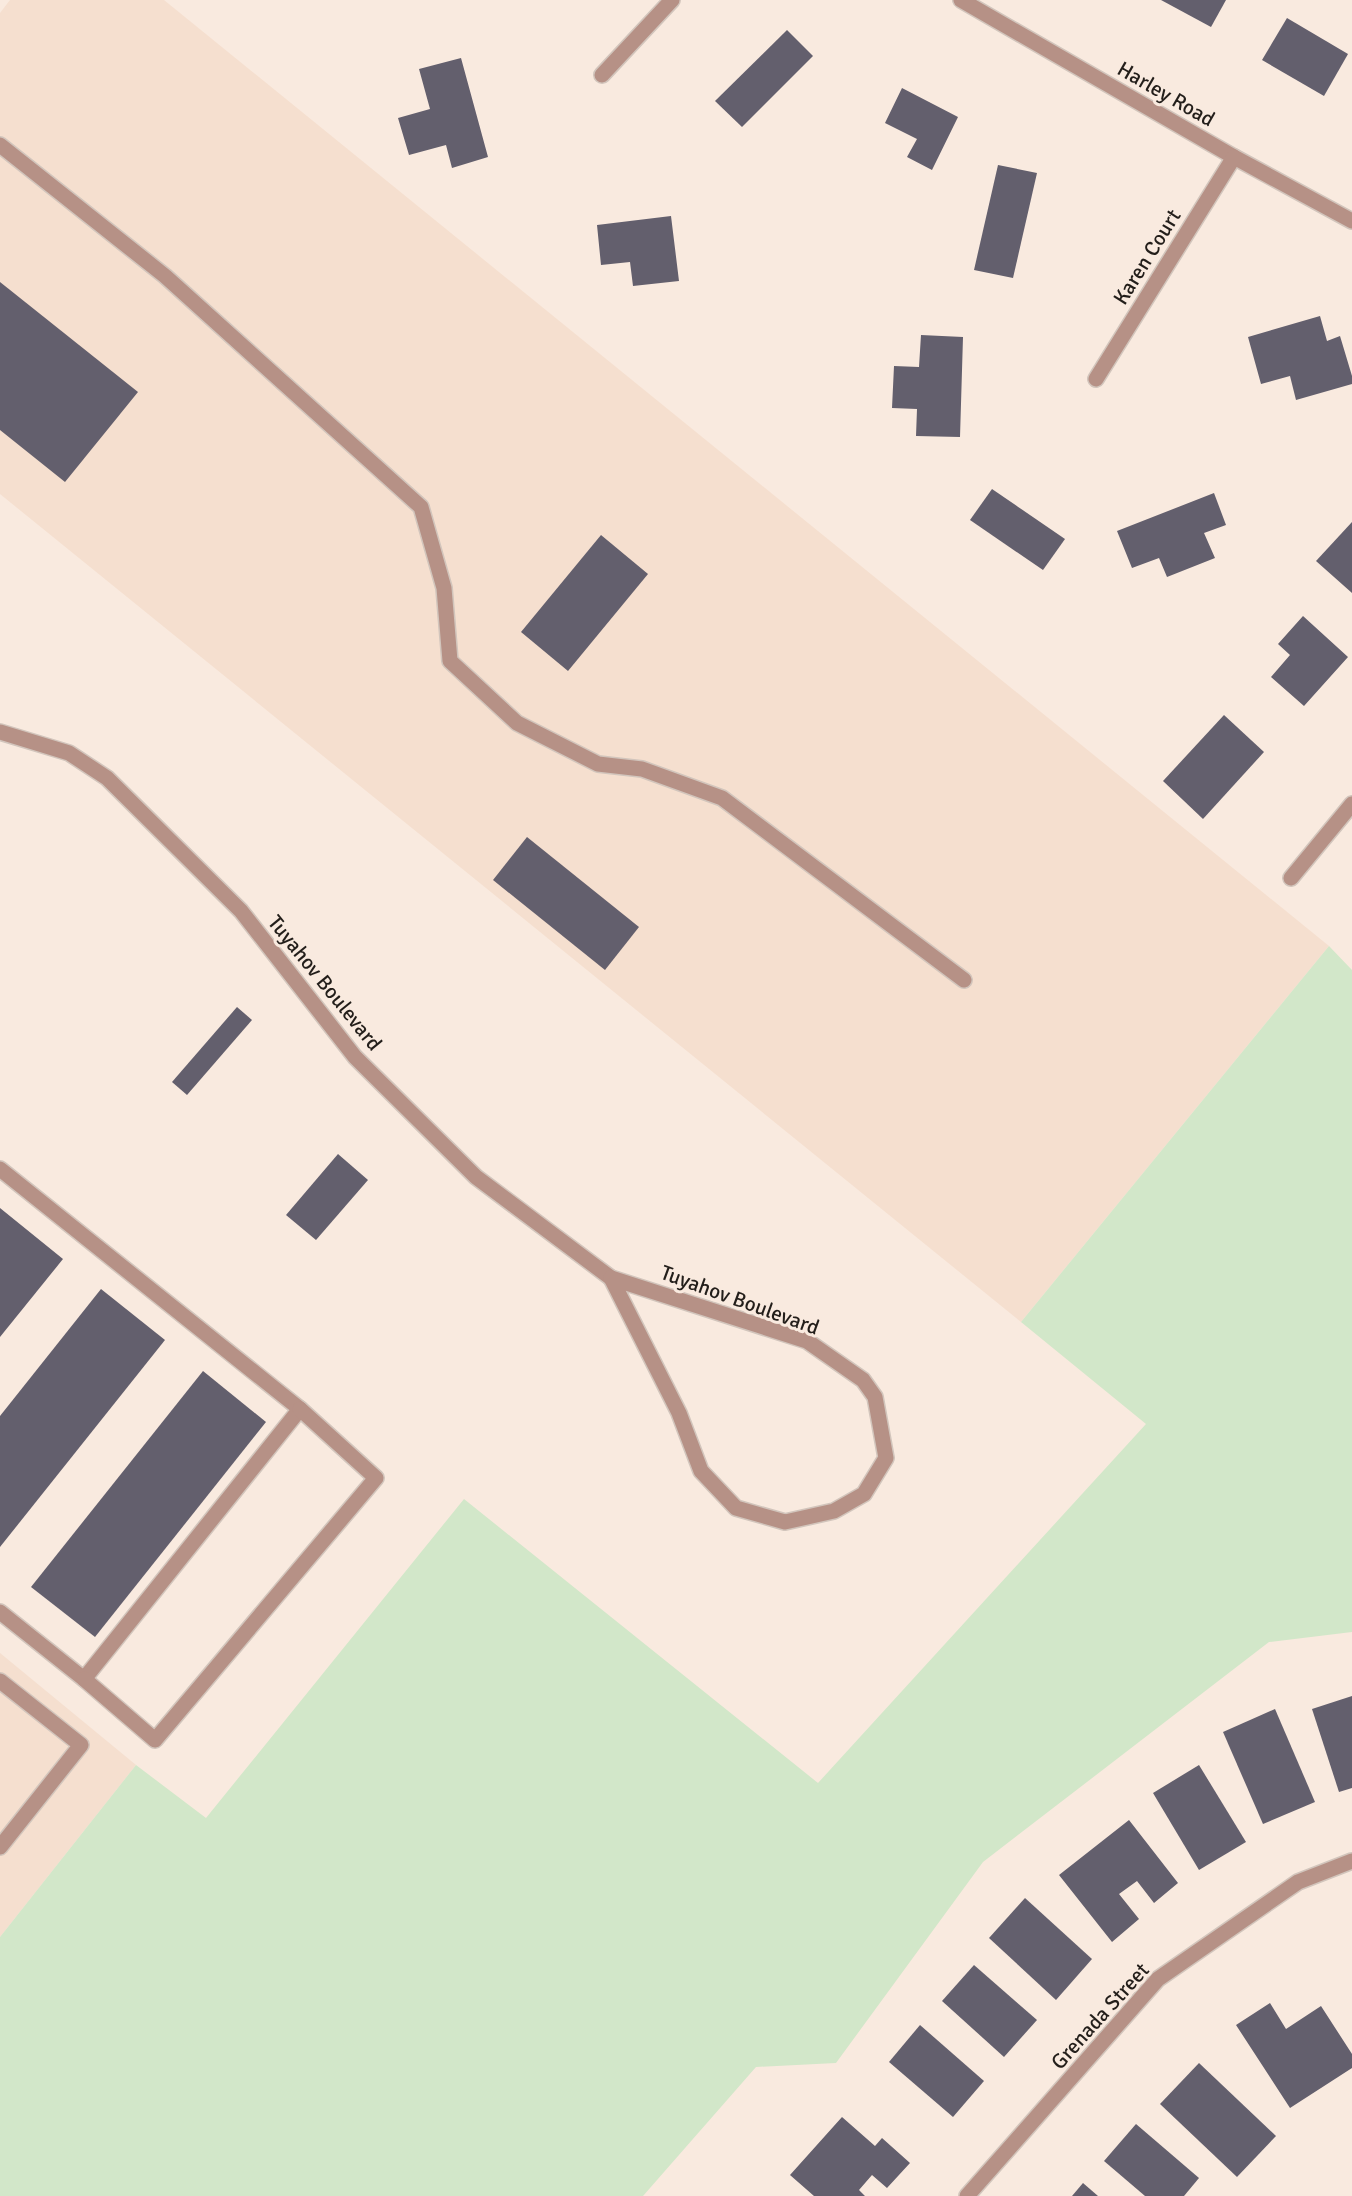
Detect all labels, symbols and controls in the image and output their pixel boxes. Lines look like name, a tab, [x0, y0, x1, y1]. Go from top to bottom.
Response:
street label: Harley Road	[1113, 56, 1219, 132]
street label: Karen Court	[1107, 205, 1187, 309]
street label: Tuyahov Boulevard	[262, 910, 388, 1056]
street label: Tuyahov Boulevard	[657, 1259, 823, 1341]
street label: Grenada Street	[1045, 1957, 1155, 2075]

